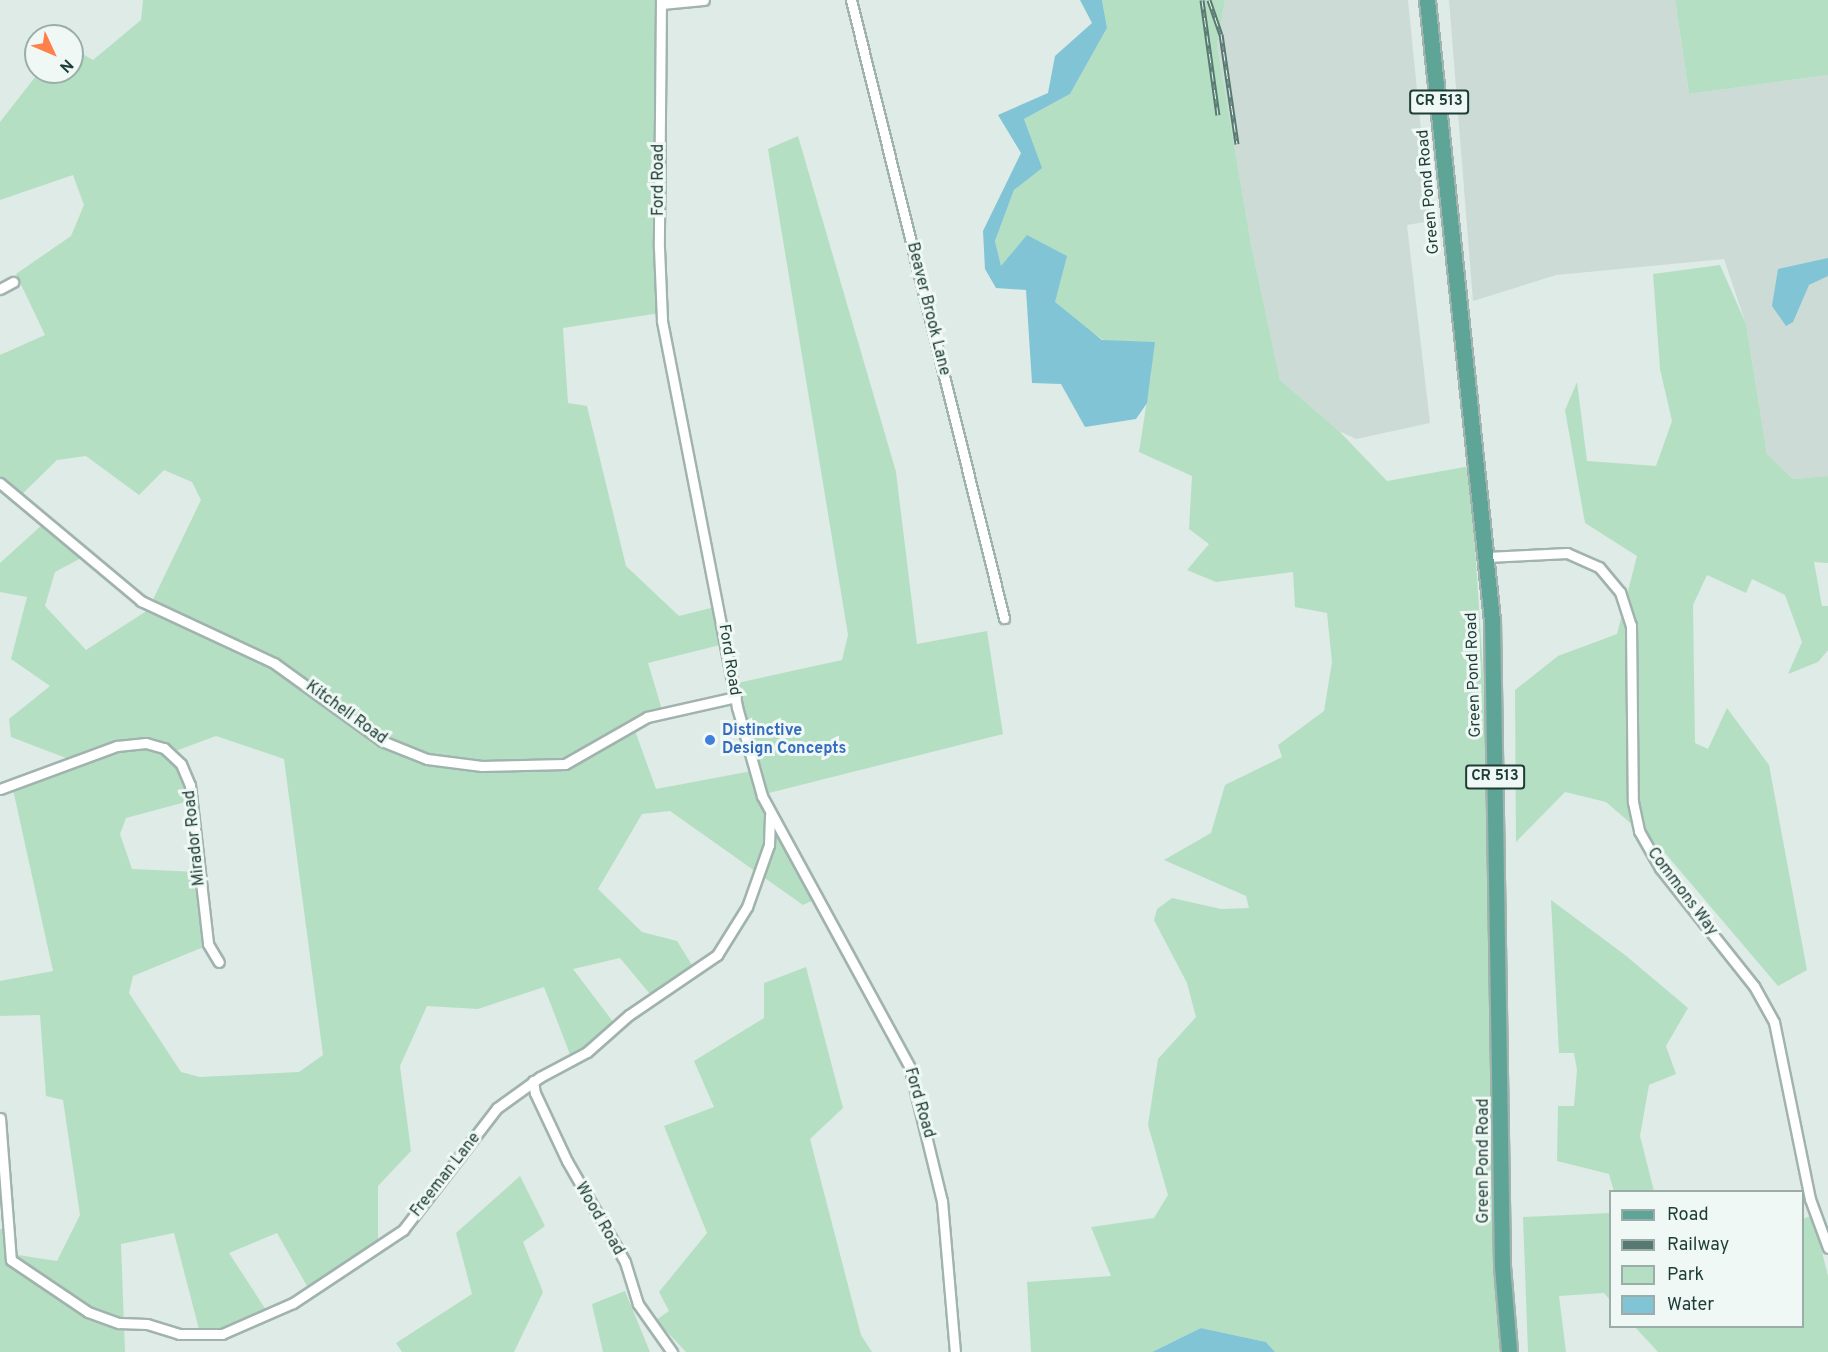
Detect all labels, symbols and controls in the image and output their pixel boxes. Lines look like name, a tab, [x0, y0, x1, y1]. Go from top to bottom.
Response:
north arrow	[24, 24, 84, 84]
text: N	[54, 54, 77, 76]
road number: CR 513	[1409, 90, 1469, 114]
street label: Green Pond Road	[1414, 129, 1444, 255]
street label: Ford Road	[649, 144, 669, 216]
street label: Beaver Brook Lane	[902, 240, 954, 378]
street label: Green Pond Road	[1462, 612, 1486, 738]
street label: Ford Road	[714, 623, 744, 697]
street label: Kitchell Road	[302, 677, 390, 749]
place label: Distinctive Design Concepts	[722, 721, 846, 759]
marker: Distinctive Design Concepts	[703, 733, 717, 747]
road number: CR 513	[1465, 765, 1525, 789]
street label: Mirador Road	[180, 789, 210, 887]
street label: Commons Way	[1642, 844, 1722, 940]
street label: Ford Road	[900, 1066, 938, 1140]
street label: Green Pond Road	[1474, 1098, 1494, 1224]
street label: Freeman Lane	[407, 1129, 485, 1221]
street label: Wood Road	[570, 1179, 628, 1259]
legend	[1609, 1190, 1804, 1328]
text: Road	[1667, 1204, 1709, 1227]
text: Railway	[1667, 1234, 1729, 1257]
text: Park	[1667, 1264, 1704, 1287]
text: Water	[1667, 1294, 1714, 1317]

